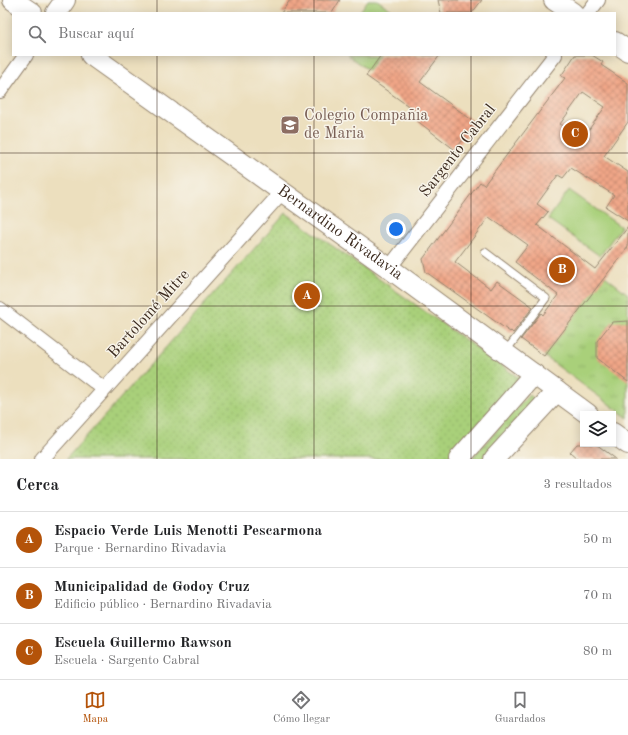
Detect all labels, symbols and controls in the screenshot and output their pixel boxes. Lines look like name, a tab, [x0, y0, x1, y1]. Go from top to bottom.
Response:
search box	[12, 12, 616, 56]
icon: search	[26, 23, 48, 45]
text: Buscar aquí	[58, 27, 134, 42]
street label: Sargento Cabral	[417, 102, 499, 200]
place label: Colegio Compañia de Maria	[304, 108, 428, 142]
school or university icon: Colegio Compañia de Maria	[279, 114, 301, 136]
pin: C	[562, 119, 588, 149]
street label: Bernardino Rivadavia	[274, 183, 406, 283]
your location	[386, 219, 406, 239]
pin: B	[549, 255, 575, 285]
street label: Bartolomé Mitre	[105, 267, 193, 361]
pin: A	[294, 281, 320, 311]
map controls	[580, 411, 616, 447]
button: layers	[580, 411, 616, 447]
text: Cerca	[16, 477, 59, 494]
text: 3 resultados	[544, 478, 612, 491]
text: Espacio Verde Luis Menotti Pescarmona	[54, 524, 322, 539]
text: A	[24, 533, 34, 546]
text: 50 m	[583, 533, 612, 546]
text: Parque · Bernardino Rivadavia	[54, 542, 226, 555]
text: Municipalidad de Godoy Cruz	[54, 580, 250, 595]
text: B	[24, 589, 34, 602]
text: 70 m	[583, 589, 612, 602]
text: Edificio público · Bernardino Rivadavia	[54, 598, 272, 611]
text: Escuela Guillermo Rawson	[54, 636, 232, 651]
text: C	[25, 645, 33, 658]
text: 80 m	[583, 645, 612, 658]
text: Escuela · Sargento Cabral	[54, 654, 200, 667]
tab: Mapa	[82, 689, 108, 727]
tab: Cómo llegar	[273, 689, 330, 727]
tab: Guardados	[495, 689, 546, 727]

